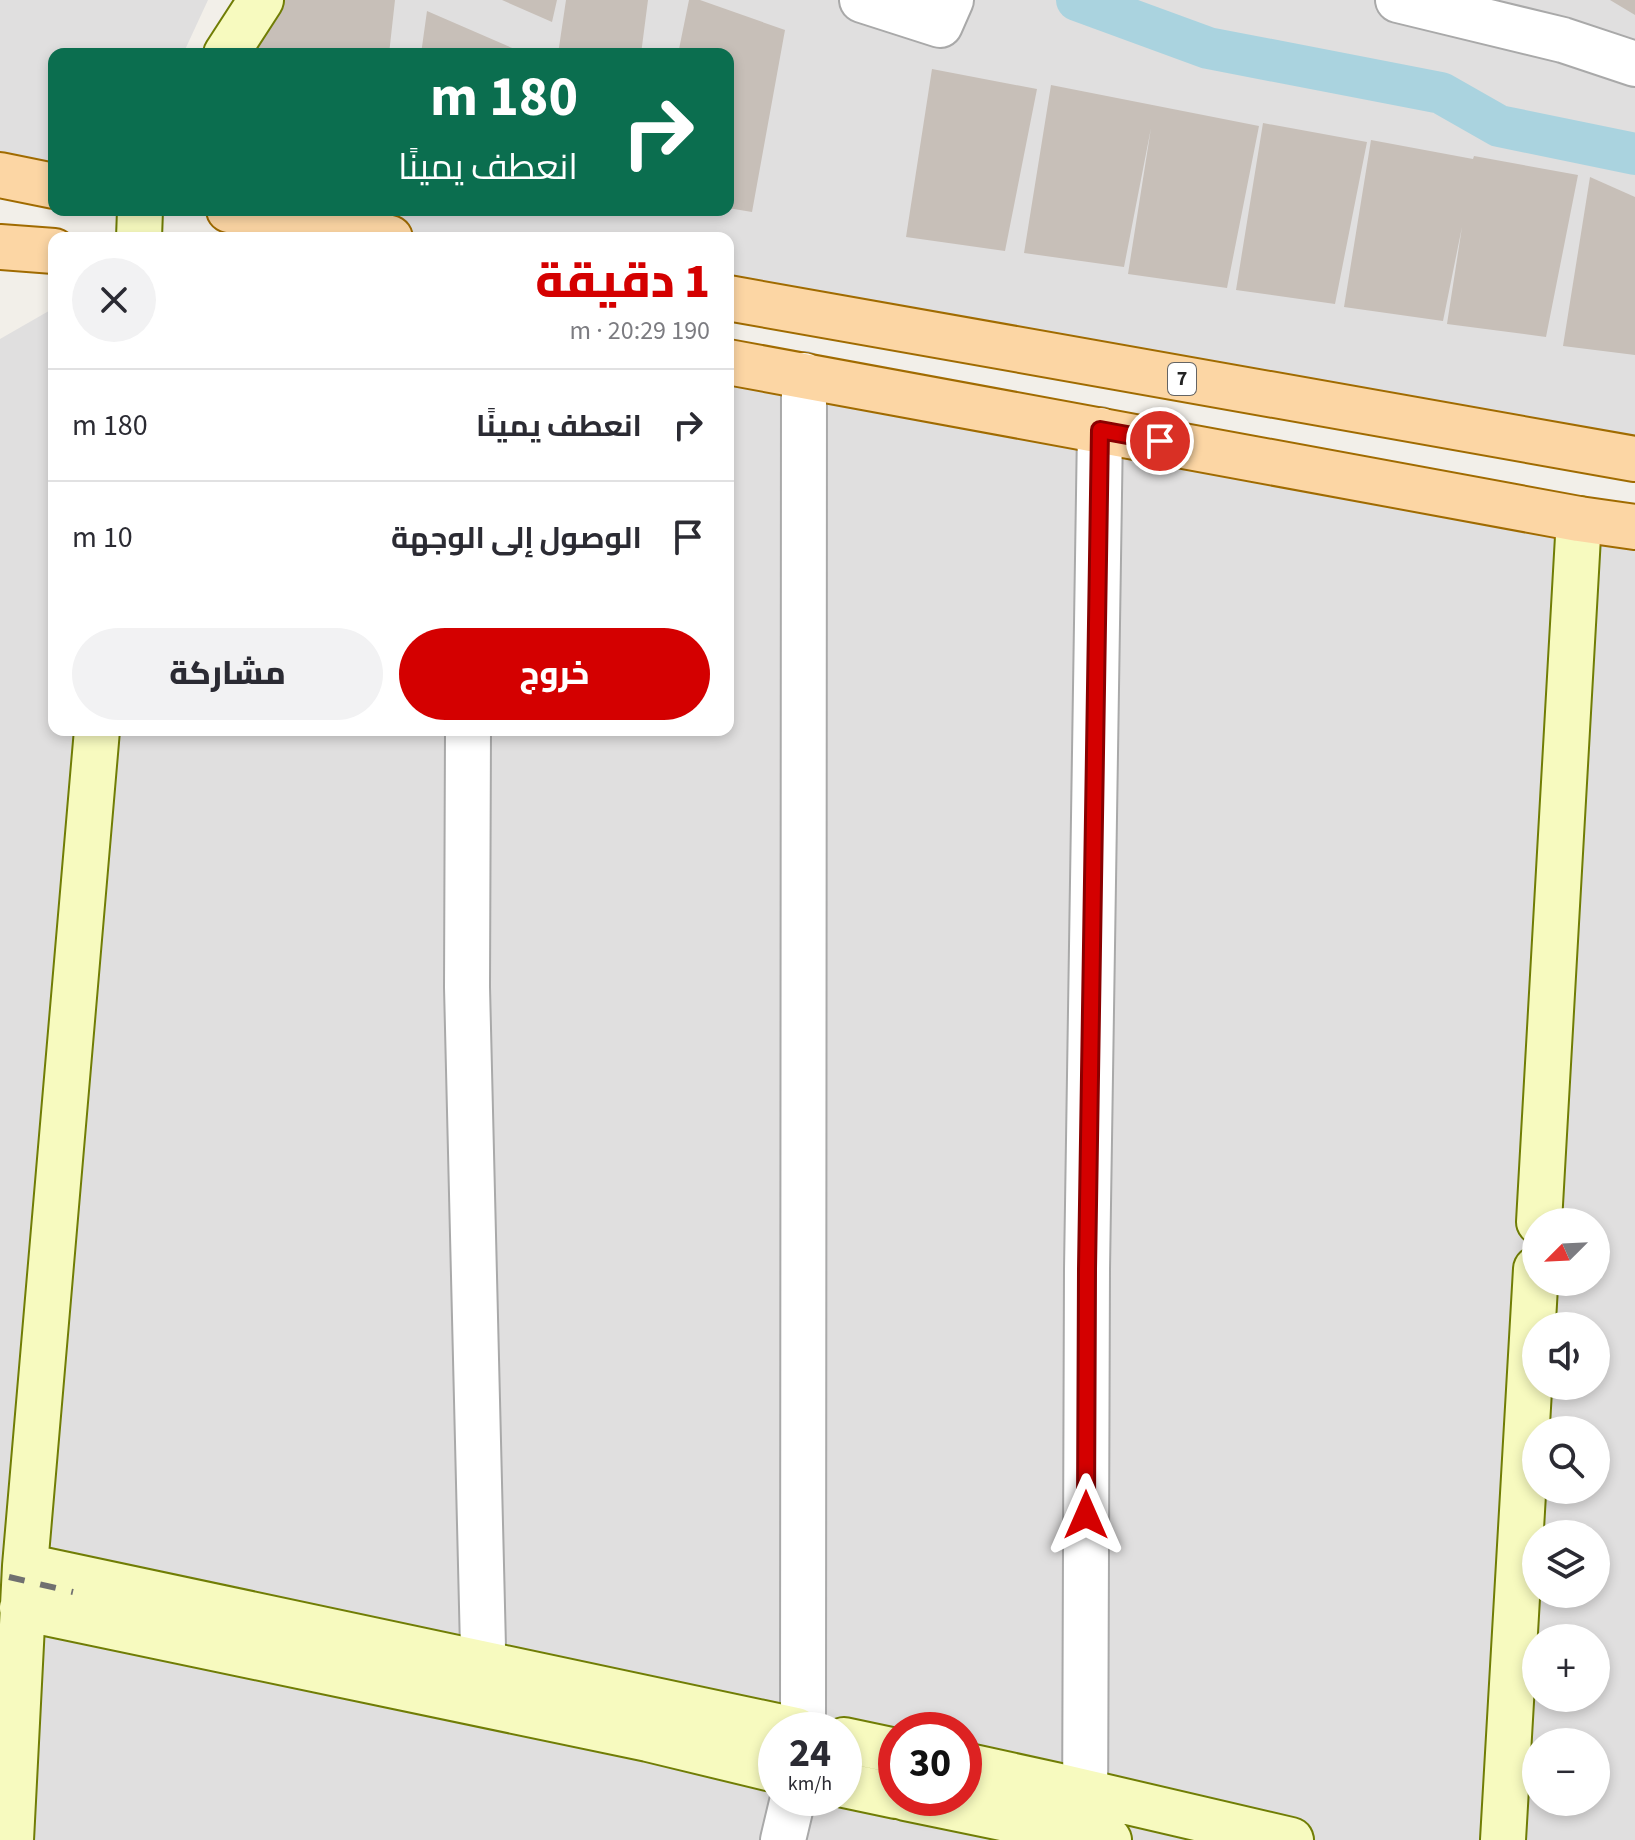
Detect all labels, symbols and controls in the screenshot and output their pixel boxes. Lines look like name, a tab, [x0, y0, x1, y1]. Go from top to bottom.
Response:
text: 180 m	[430, 58, 578, 137]
icon: right	[606, 80, 710, 184]
text: انعطف يمينًا	[398, 142, 578, 193]
text: 1 دقيقة	[535, 248, 710, 316]
button: close	[72, 258, 156, 342]
text: 190 m · 20:29	[569, 312, 710, 349]
road number: 7	[1168, 363, 1196, 395]
icon: right	[666, 403, 710, 447]
text: 180 m	[72, 404, 148, 447]
text: انعطف يمينًا	[476, 405, 642, 448]
pin	[1126, 407, 1194, 475]
icon: arrive	[1138, 419, 1182, 463]
icon: arrive	[666, 515, 710, 559]
text: 10 m	[72, 516, 133, 559]
text: الوصول إلى الوجهة	[391, 517, 642, 560]
button: مشاركة	[72, 628, 383, 720]
button: خروج	[399, 628, 710, 720]
north arrow	[1522, 1208, 1610, 1296]
map controls	[1522, 1208, 1610, 1816]
button: sound	[1522, 1312, 1610, 1400]
button: search	[1522, 1416, 1610, 1504]
position arrow	[1044, 1473, 1128, 1557]
button: layers	[1522, 1520, 1610, 1608]
button: +	[1522, 1624, 1610, 1712]
speed limit sign: 30	[878, 1712, 982, 1816]
text: 24	[789, 1725, 831, 1782]
button: −	[1522, 1728, 1610, 1816]
text: km/h	[788, 1770, 832, 1798]

